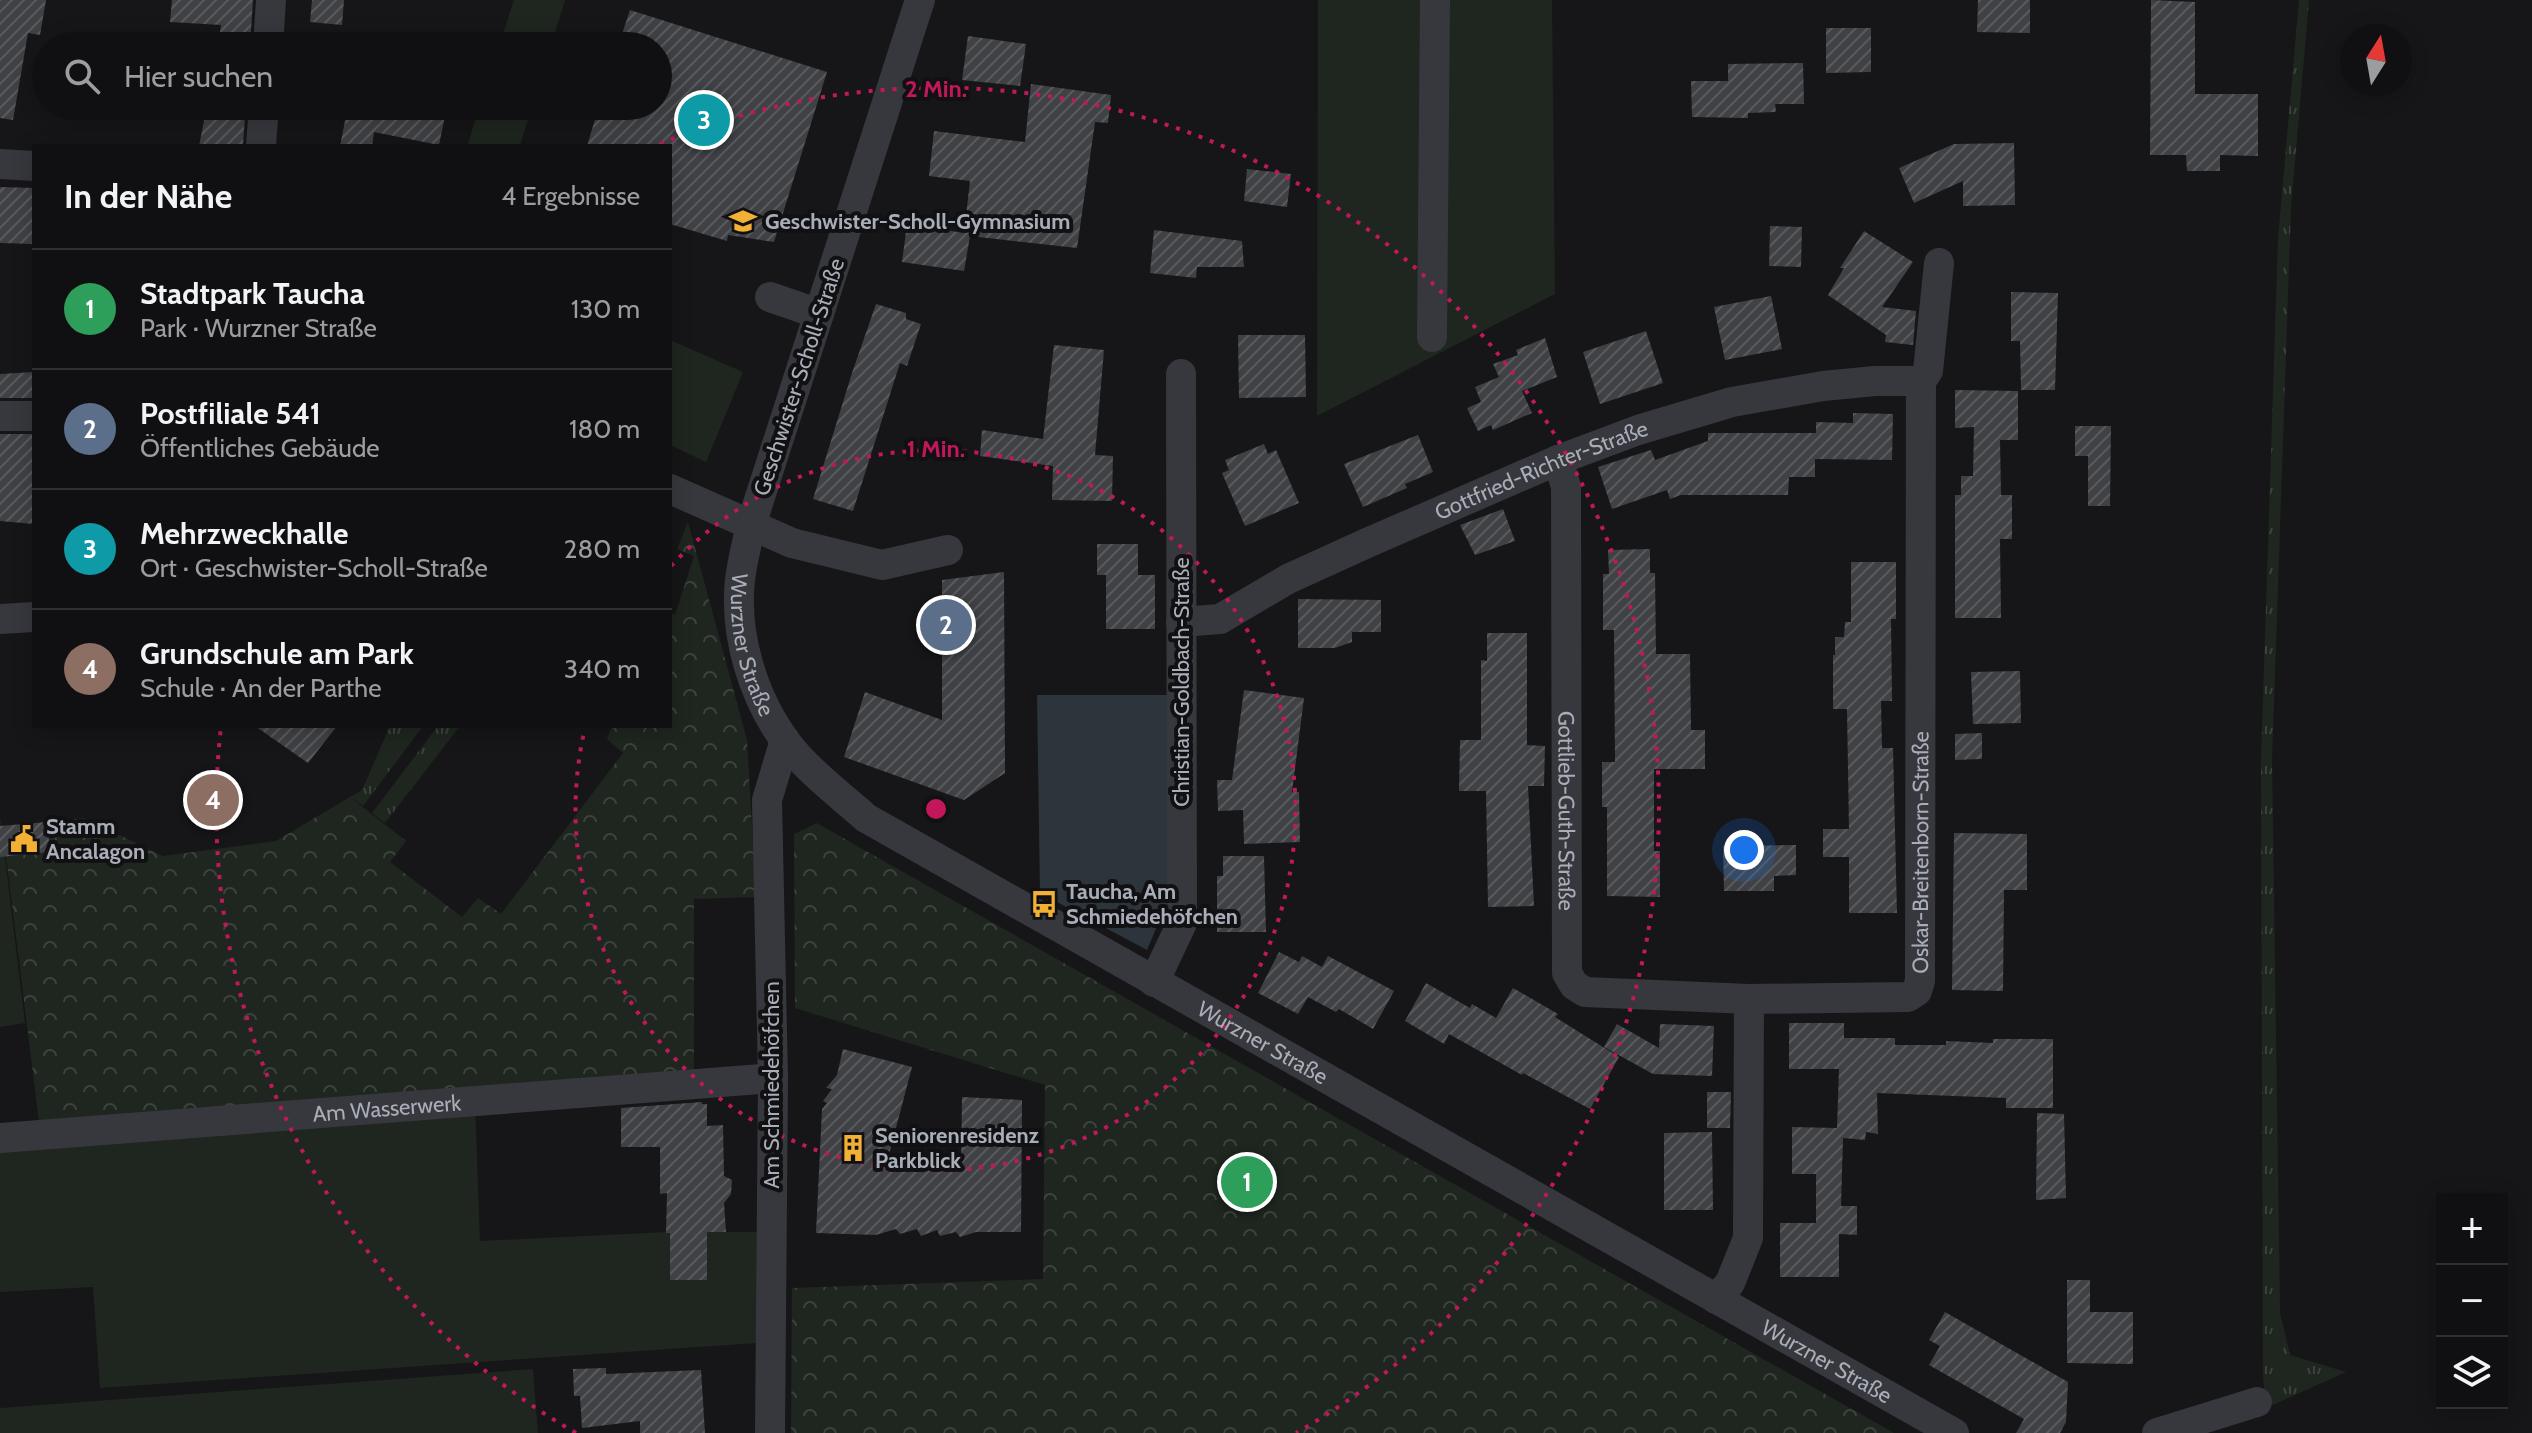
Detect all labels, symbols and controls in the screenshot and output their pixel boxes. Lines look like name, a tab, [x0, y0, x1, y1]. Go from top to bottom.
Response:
north arrow	[2340, 24, 2412, 96]
search box	[32, 32, 672, 120]
icon: search	[60, 54, 104, 98]
text: Hier suchen	[124, 58, 273, 95]
text: 2 Min.	[905, 74, 967, 103]
pin: 3	[678, 90, 730, 150]
text: In der Nähe	[64, 175, 232, 217]
text: 4 Ergebnisse	[501, 180, 640, 212]
school or university icon: Geschwister-Scholl-Gymnasium	[728, 206, 758, 236]
place label: Geschwister-Scholl-Gymnasium	[765, 208, 1070, 235]
street label: Geschwister-Scholl-Straße	[748, 255, 850, 499]
text: Stadtpark Taucha	[140, 275, 365, 312]
text: 1	[85, 293, 95, 325]
text: 130 m	[571, 293, 640, 325]
text: Park · Wurzner Straße	[140, 312, 377, 344]
text: Postfiliale 541	[140, 395, 321, 432]
text: 2	[83, 413, 97, 445]
text: 180 m	[569, 413, 640, 445]
street label: Gottfried-Richter-Straße	[1431, 414, 1651, 525]
text: Öffentliches Gebäude	[140, 432, 380, 464]
text: 1 Min.	[907, 434, 965, 463]
text: Mehrzweckhalle	[140, 515, 348, 552]
text: 3	[83, 533, 97, 565]
text: 280 m	[564, 533, 640, 565]
text: Ort · Geschwister-Scholl-Straße	[140, 552, 488, 584]
street label: Christian-Goldbach-Straße	[1168, 557, 1195, 807]
street label: Wurzner Straße	[725, 572, 781, 720]
pin: 2	[920, 595, 972, 655]
text: Grundschule am Park	[140, 635, 414, 672]
text: 4	[82, 653, 98, 685]
text: 340 m	[564, 653, 640, 685]
text: Schule · An der Parthe	[140, 672, 382, 704]
street label: Gottlieb-Guth-Straße	[1553, 711, 1580, 911]
street label: Oskar-Breitenborn-Straße	[1907, 731, 1934, 974]
pin: 4	[187, 770, 239, 830]
centre of rings	[922, 795, 950, 823]
place label: Stamm Ancalagon	[46, 813, 145, 865]
public building icon: Stamm Ancalagon	[9, 824, 39, 854]
your location	[1724, 830, 1764, 870]
place label: Taucha, Am Schmiedehöfchen	[1066, 878, 1238, 930]
bus stop icon: Taucha, Am Schmiedehöfchen	[1029, 889, 1059, 919]
street label: Am Schmiedehöfchen	[758, 981, 785, 1189]
street label: Wurzner Straße	[1193, 995, 1333, 1090]
street label: Am Wasserwerk	[312, 1089, 462, 1127]
place label: Seniorenresidenz Parkblick	[875, 1122, 1040, 1174]
building icon: Seniorenresidenz Parkblick	[838, 1133, 868, 1163]
pin: 1	[1221, 1152, 1273, 1212]
map controls	[2436, 1193, 2508, 1409]
button: +	[2436, 1193, 2508, 1265]
button: −	[2436, 1265, 2508, 1337]
street label: Wurzner Straße	[1757, 1314, 1897, 1409]
button: layers	[2436, 1337, 2508, 1409]

